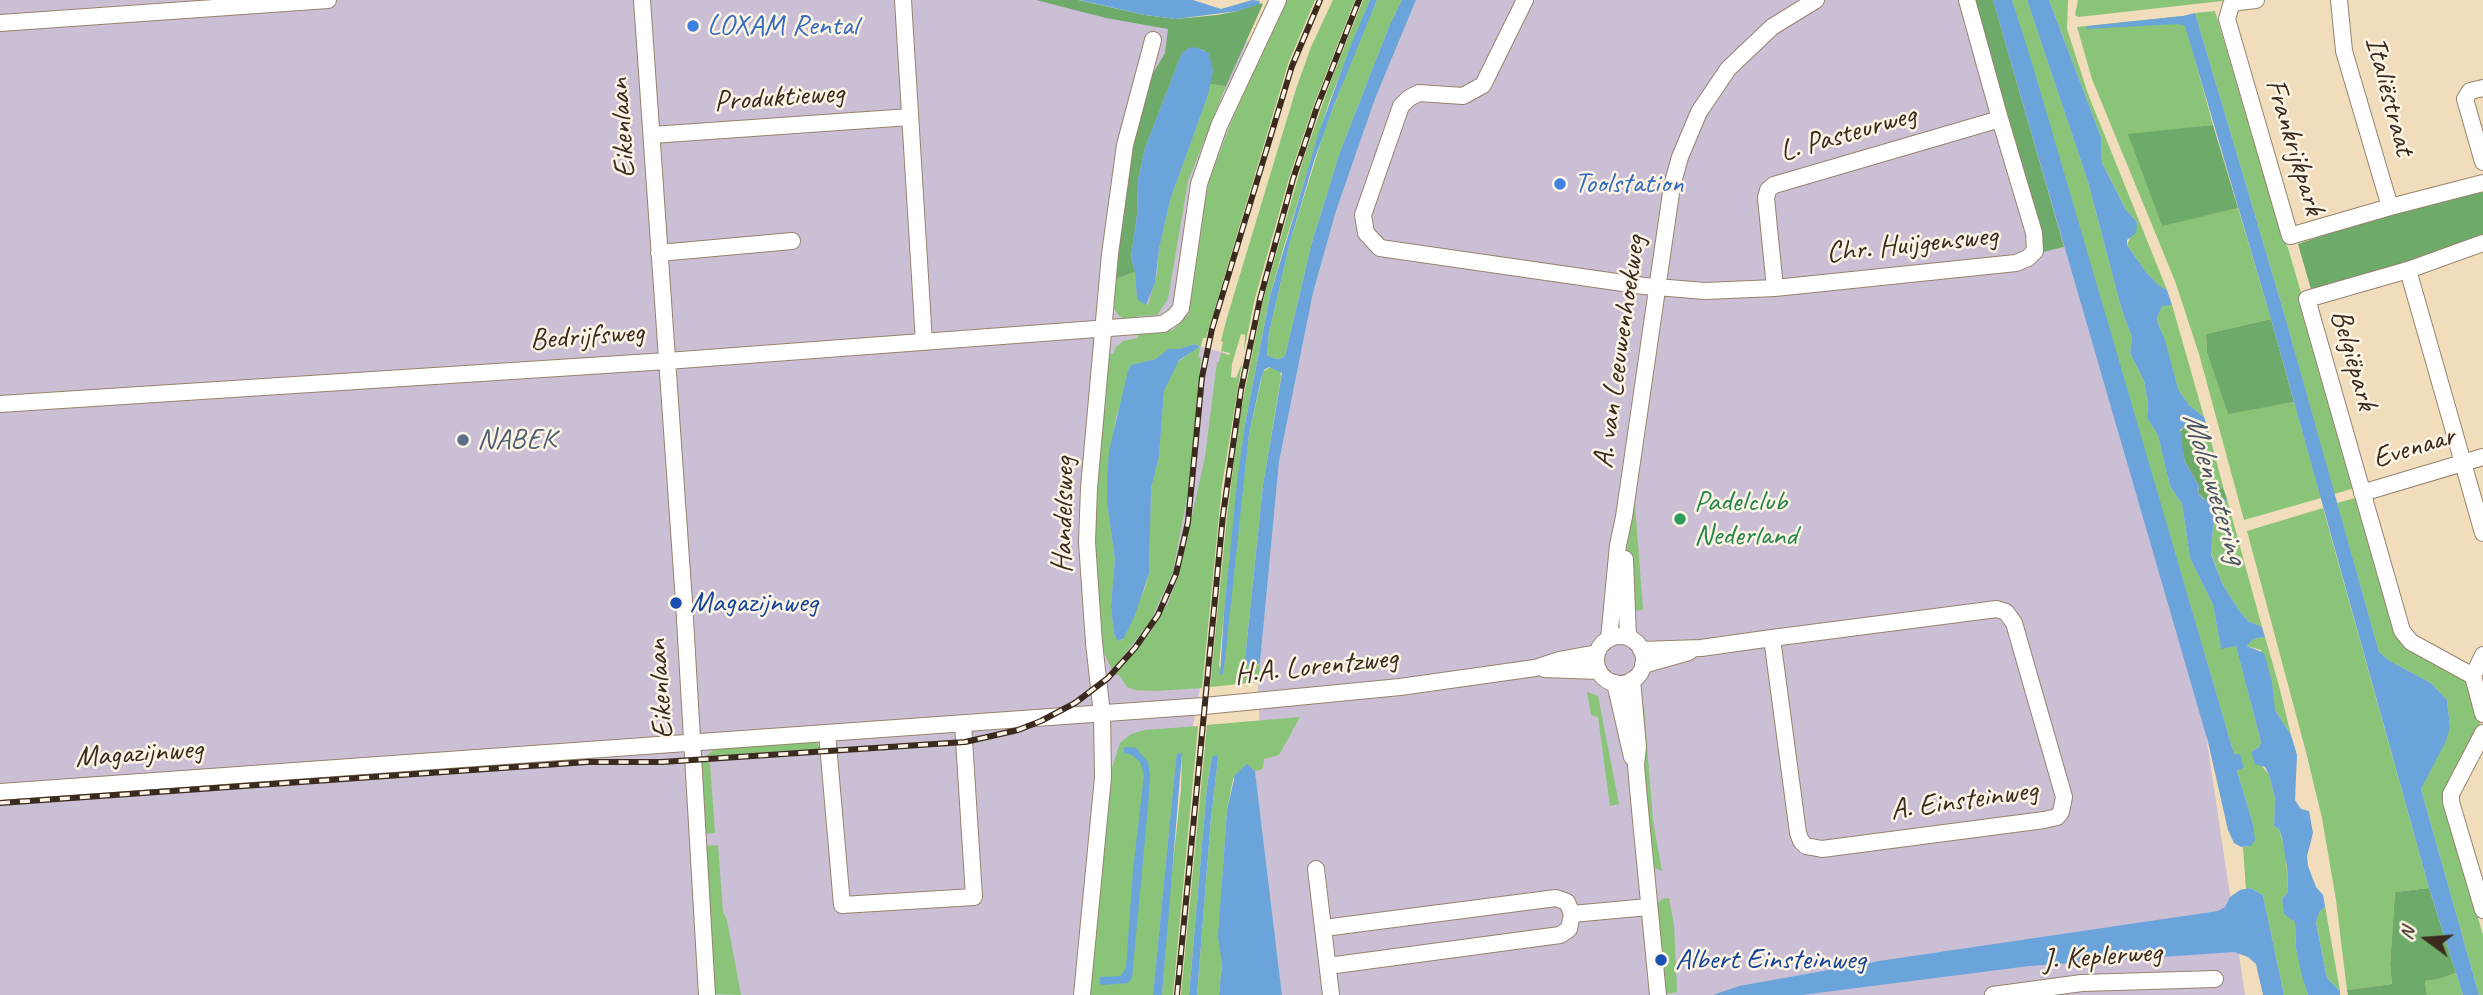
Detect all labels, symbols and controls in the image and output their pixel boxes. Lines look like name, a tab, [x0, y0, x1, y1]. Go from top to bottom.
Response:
place label: LOXAM Rental	[707, 8, 858, 44]
marker: LOXAM Rental	[685, 18, 701, 34]
street label: Italiëstraat	[2356, 33, 2422, 159]
street label: Produktieweg	[713, 75, 845, 121]
street label: Frankrijkpark	[2256, 75, 2332, 219]
street label: Eikenlaan	[602, 77, 644, 179]
street label: L. Pasteurweg	[1776, 97, 1920, 171]
place label: Toolstation	[1574, 166, 1684, 202]
marker: Toolstation	[1552, 176, 1568, 192]
street label: Chr. Huijgensweg	[1825, 218, 1999, 272]
street label: A. van Leeuwenhoekweg	[1586, 233, 1654, 471]
street label: Belgiëpark	[2322, 306, 2384, 414]
street label: Bedrijfsweg	[529, 315, 645, 359]
water label: Molenwetering	[2173, 408, 2255, 568]
street label: Evenaar	[2369, 419, 2459, 477]
place label: NABEK	[477, 422, 556, 458]
marker: NABEK	[455, 432, 471, 448]
street label: Handelsweg	[1045, 457, 1083, 573]
place label: Padelclub Nederland	[1694, 484, 1797, 554]
marker: Padelclub Nederland	[1672, 511, 1688, 527]
place label: Magazijnweg	[690, 585, 818, 621]
marker: Magazijnweg	[668, 595, 684, 611]
street label: Eikenlaan	[640, 638, 682, 740]
street label: H.A. Lorentzweg	[1233, 641, 1399, 693]
street label: Magazijnweg	[74, 732, 204, 776]
street label: A. Einsteinweg	[1888, 773, 2040, 829]
north arrow	[2392, 904, 2462, 974]
text: N	[2394, 924, 2420, 942]
street label: J. Keplerweg	[2042, 935, 2162, 979]
place label: Albert Einsteinweg	[1675, 942, 1866, 978]
marker: Albert Einsteinweg	[1653, 952, 1669, 968]

